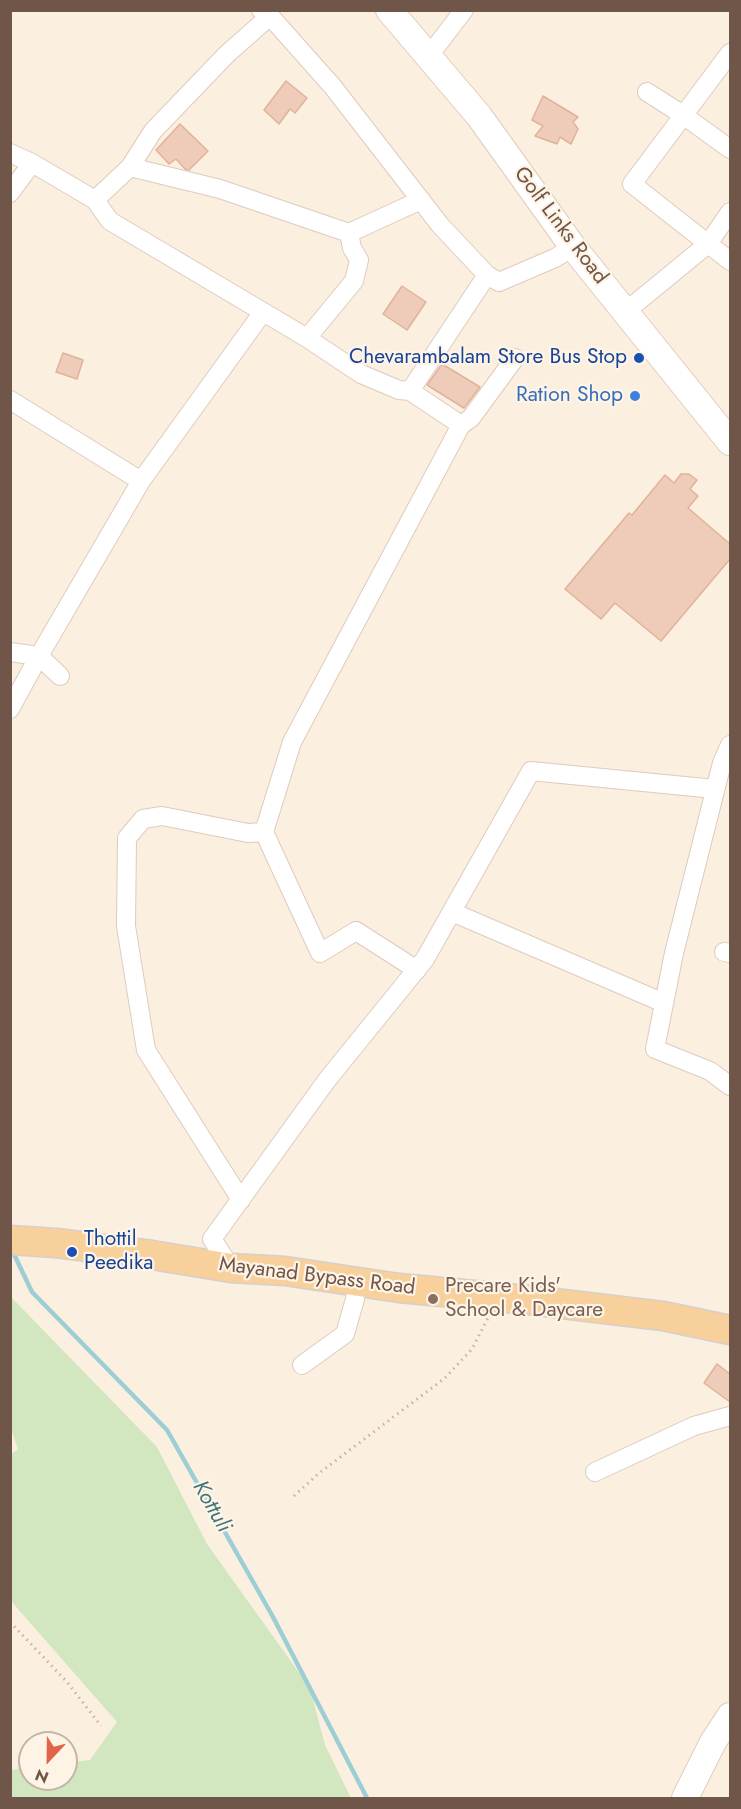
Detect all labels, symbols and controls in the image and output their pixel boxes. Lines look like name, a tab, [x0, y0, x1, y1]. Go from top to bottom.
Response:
street label: Golf Links Road	[508, 162, 612, 290]
place label: Chevarambalam Store Bus Stop	[349, 345, 627, 371]
marker: Chevarambalam Store Bus Stop	[632, 351, 646, 365]
place label: Ration Shop	[516, 383, 623, 409]
marker: Ration Shop	[628, 389, 642, 403]
place label: Thottil Peedika	[84, 1227, 153, 1277]
marker: Thottil Peedika	[65, 1245, 79, 1259]
street label: Mayanad Bypass Road	[218, 1252, 416, 1302]
place label: Precare Kids' School & Daycare	[445, 1274, 603, 1324]
marker: Precare Kids' School & Daycare	[426, 1292, 440, 1306]
water label: Kottuli	[186, 1477, 236, 1537]
north arrow	[18, 1731, 78, 1791]
text: N	[32, 1763, 52, 1789]

